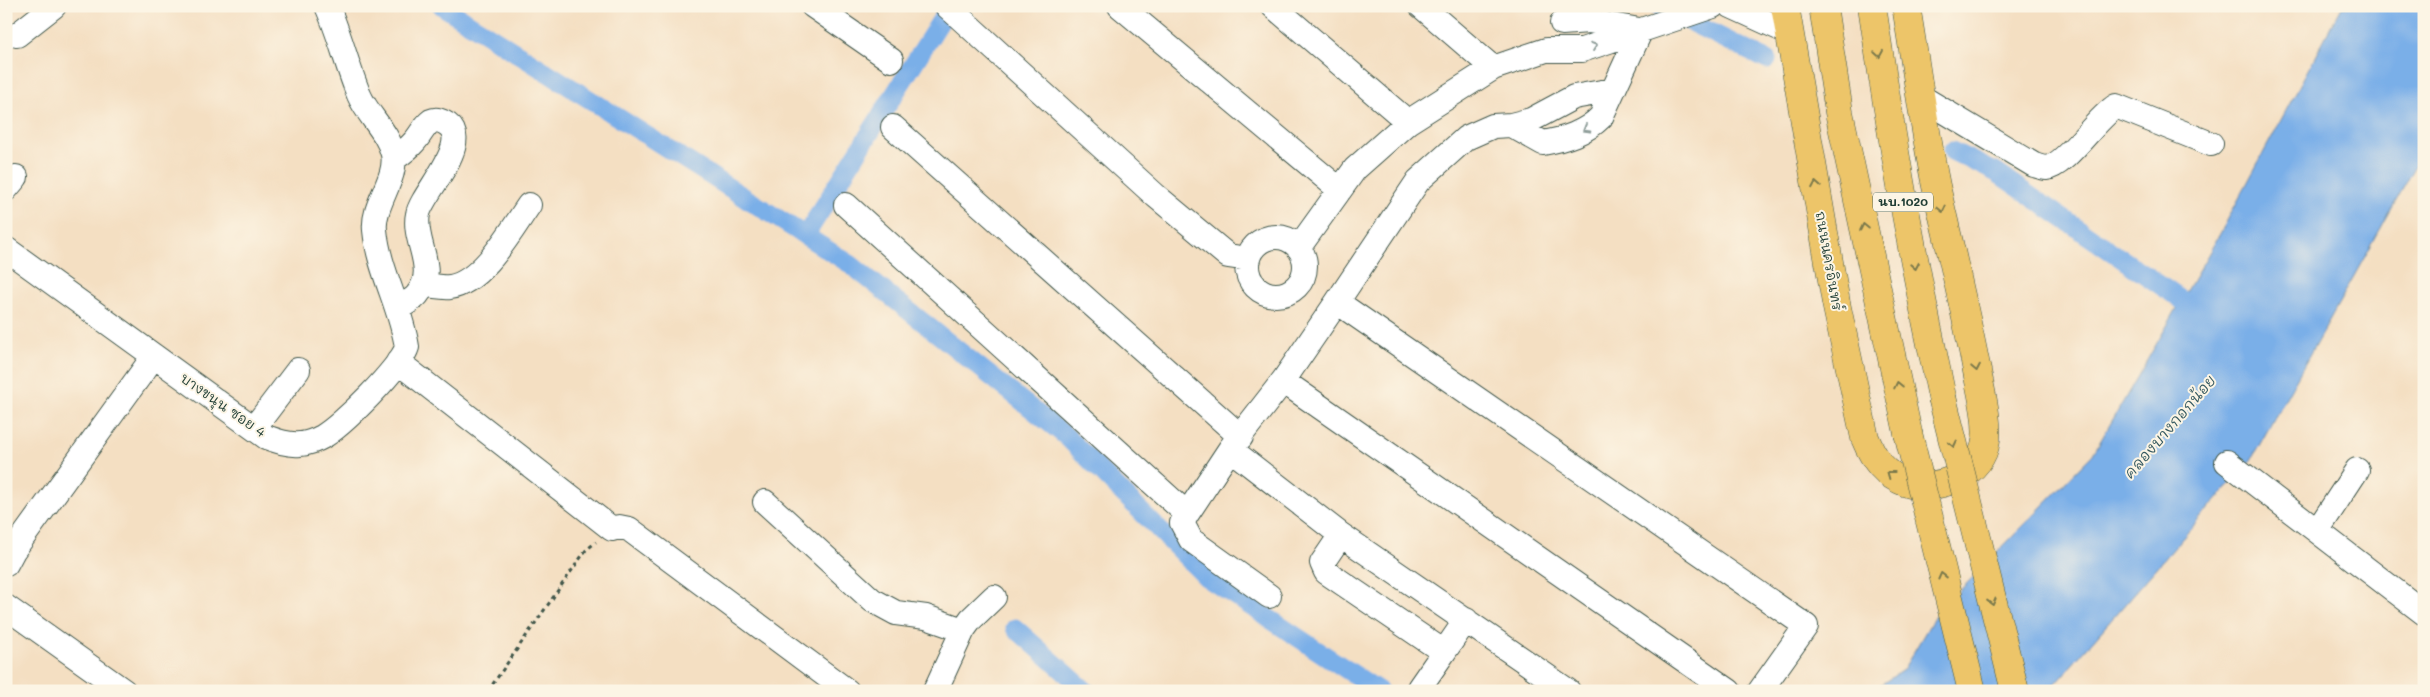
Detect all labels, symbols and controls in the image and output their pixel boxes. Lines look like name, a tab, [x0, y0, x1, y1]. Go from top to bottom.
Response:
one-way arrow	[1589, 42, 1597, 52]
one-way arrow	[1873, 51, 1884, 59]
one-way arrow	[1583, 122, 1592, 132]
one-way arrow	[1812, 181, 1822, 190]
road number: นบ.1020	[1873, 192, 1933, 212]
one-way arrow	[1936, 205, 1947, 214]
street label: ถนนนครอินทร์	[1811, 210, 1848, 313]
one-way arrow	[1859, 222, 1869, 231]
one-way arrow	[1909, 262, 1919, 271]
one-way arrow	[1971, 364, 1981, 372]
street label: บางขนุน ซอย 4	[176, 368, 271, 443]
water label: คลองบางกอกน้อย	[2119, 370, 2220, 482]
one-way arrow	[1893, 381, 1903, 390]
one-way arrow	[1947, 440, 1958, 449]
one-way arrow	[1886, 471, 1896, 480]
one-way arrow	[1937, 571, 1948, 580]
one-way arrow	[1986, 598, 1997, 607]

